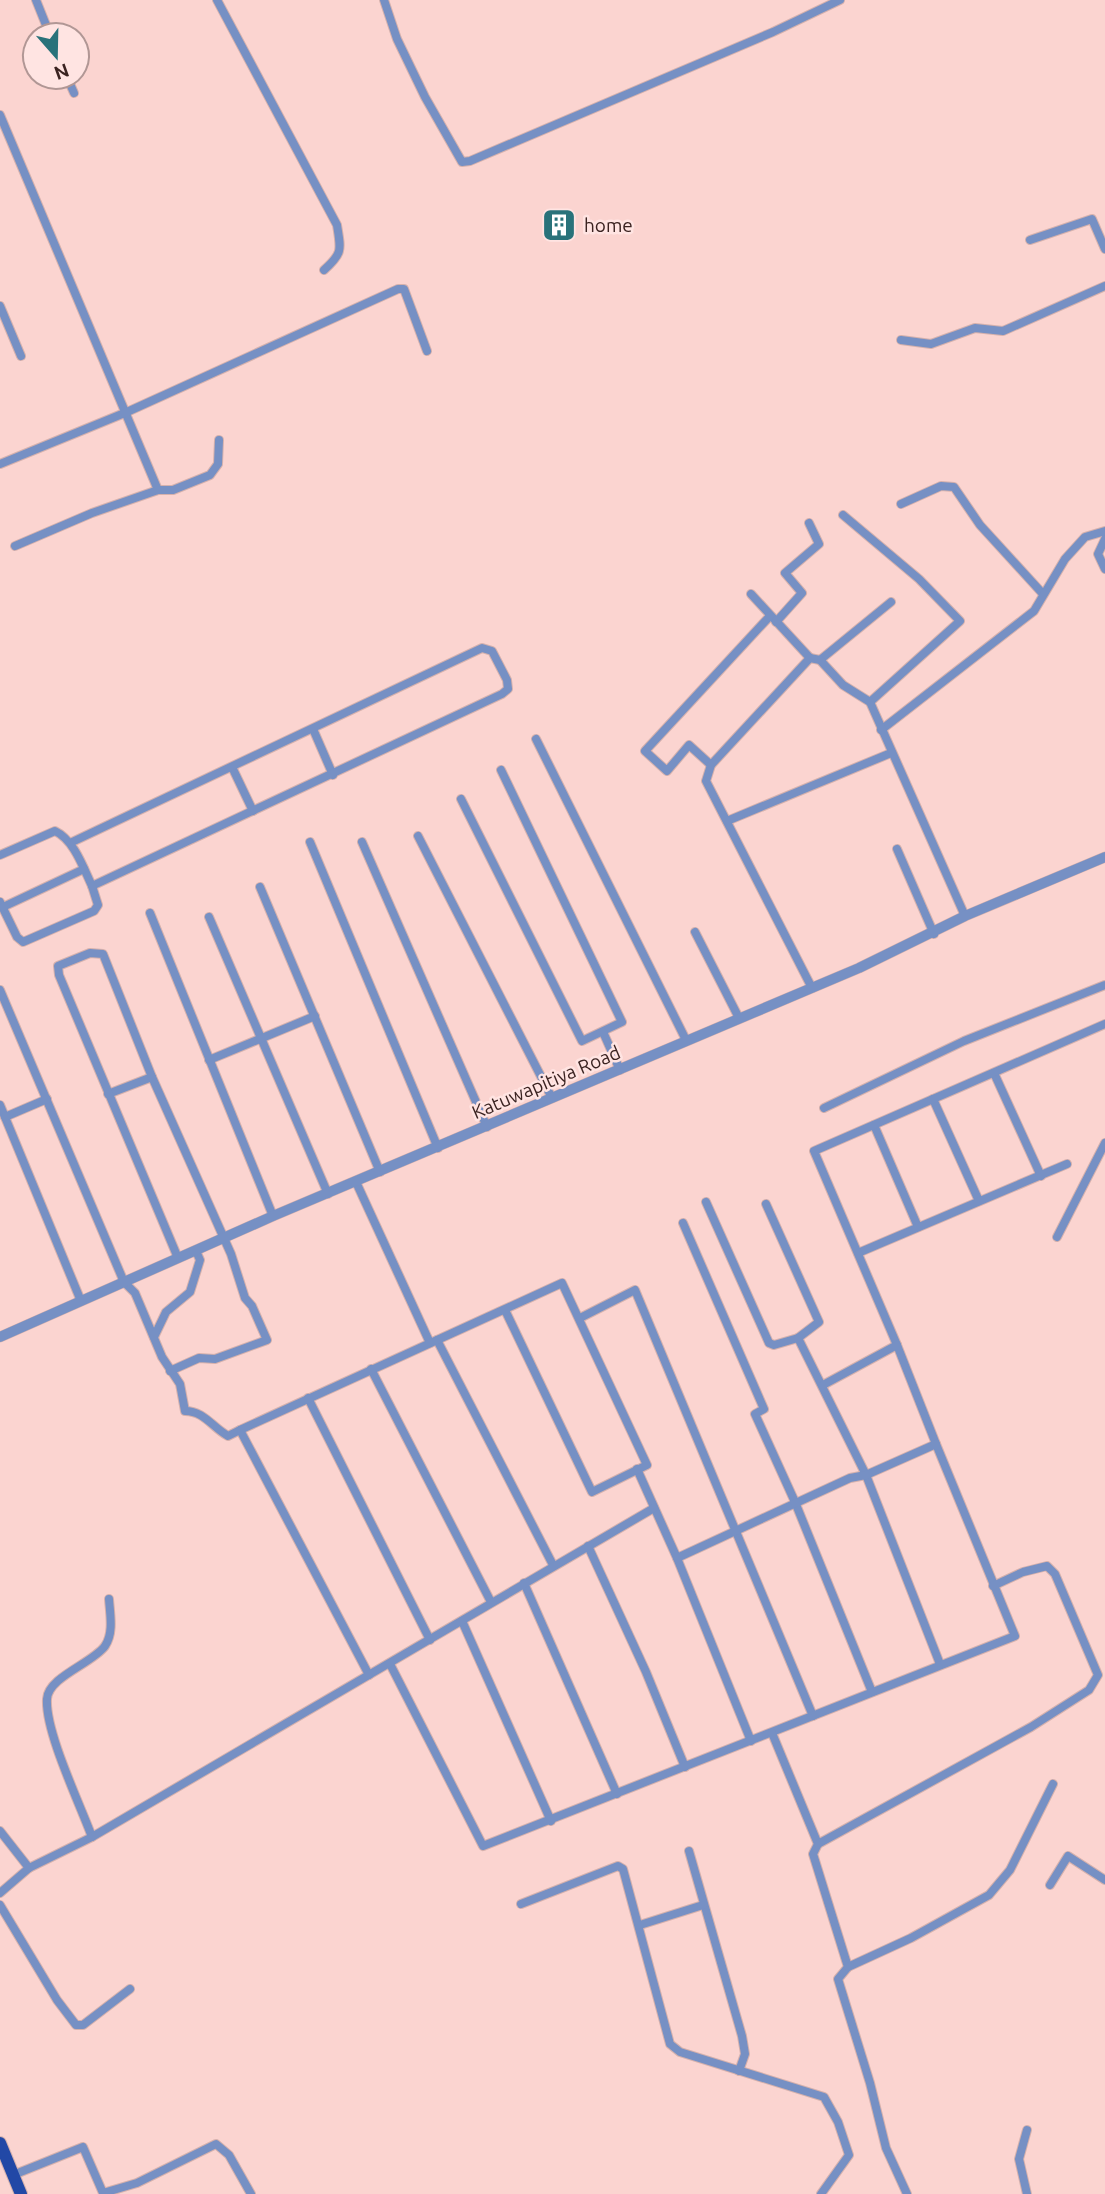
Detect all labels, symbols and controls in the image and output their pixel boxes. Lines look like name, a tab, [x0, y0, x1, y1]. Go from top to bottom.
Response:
north arrow	[21, 21, 91, 91]
text: N	[51, 59, 72, 85]
building icon: home	[540, 206, 578, 244]
place label: home	[584, 214, 633, 236]
street label: Katuwapitiya Road	[469, 1041, 623, 1123]

